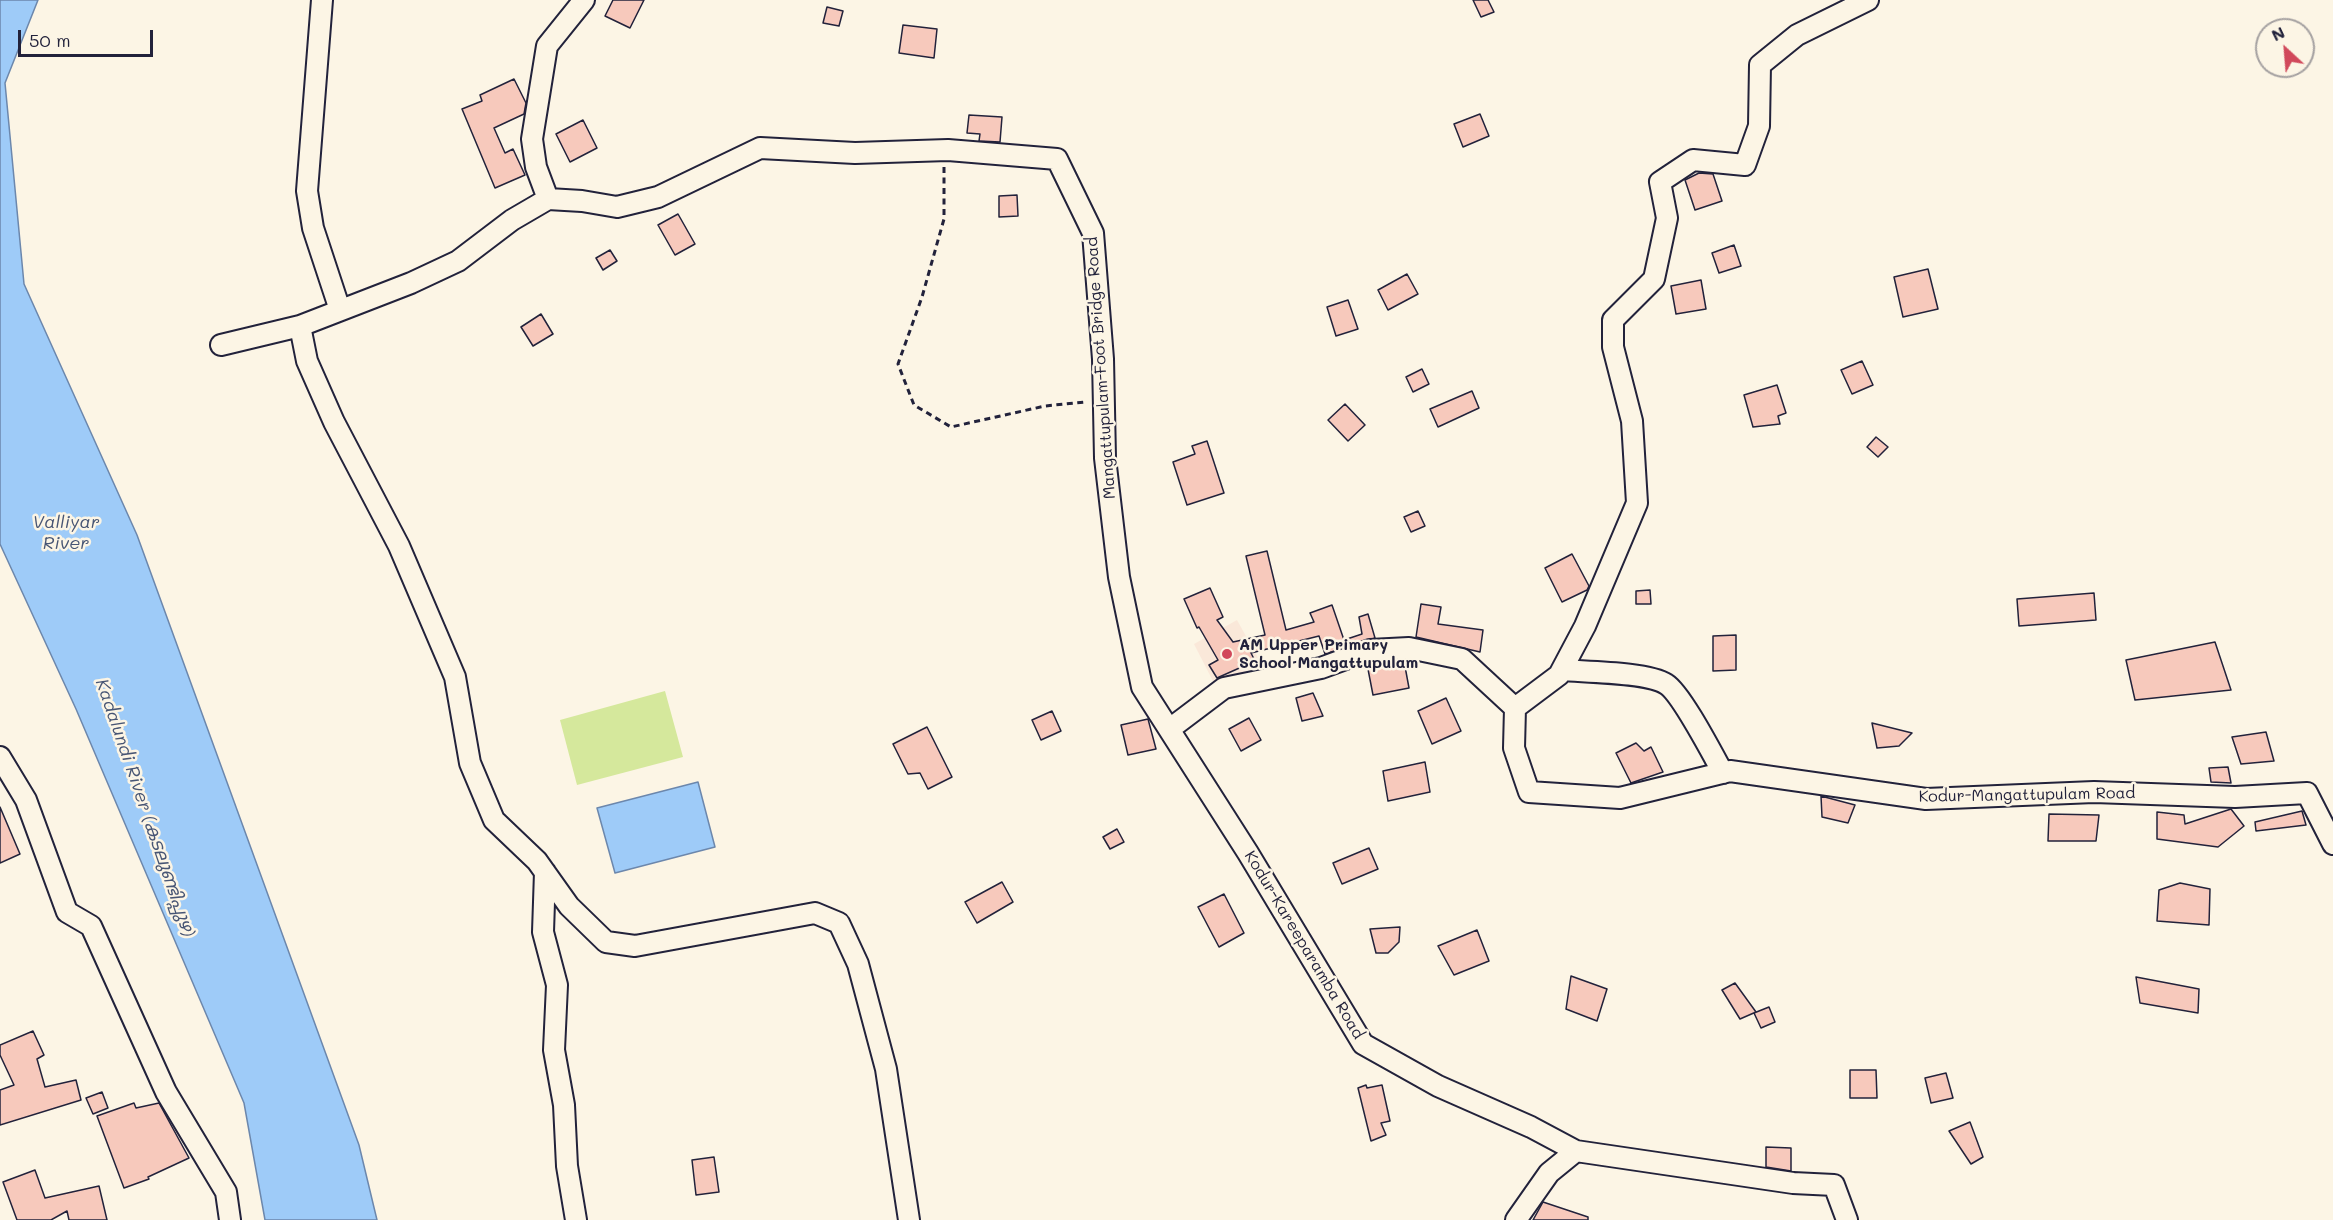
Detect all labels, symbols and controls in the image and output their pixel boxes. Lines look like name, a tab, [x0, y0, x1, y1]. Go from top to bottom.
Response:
scale bar	[21, 18, 156, 56]
north arrow	[2255, 18, 2315, 78]
text: N	[2268, 21, 2288, 45]
text: 50 m	[29, 28, 71, 52]
street label: Mangattupulam-Foot Bridge Road	[1082, 236, 1120, 500]
water label: Valliyar River	[32, 511, 100, 554]
place label: AM Upper Primary School Mangattupulam	[1239, 635, 1418, 673]
marker: AM Upper Primary School Mangattupulam	[1220, 647, 1234, 661]
water label: Kadalundi River (കടലുണ്ടിപ്പുഴ)	[91, 676, 199, 940]
street label: Kodur-Mangattupulam Road	[1918, 784, 2136, 806]
street label: Kodur-Kareeparamba Road	[1240, 847, 1368, 1043]

